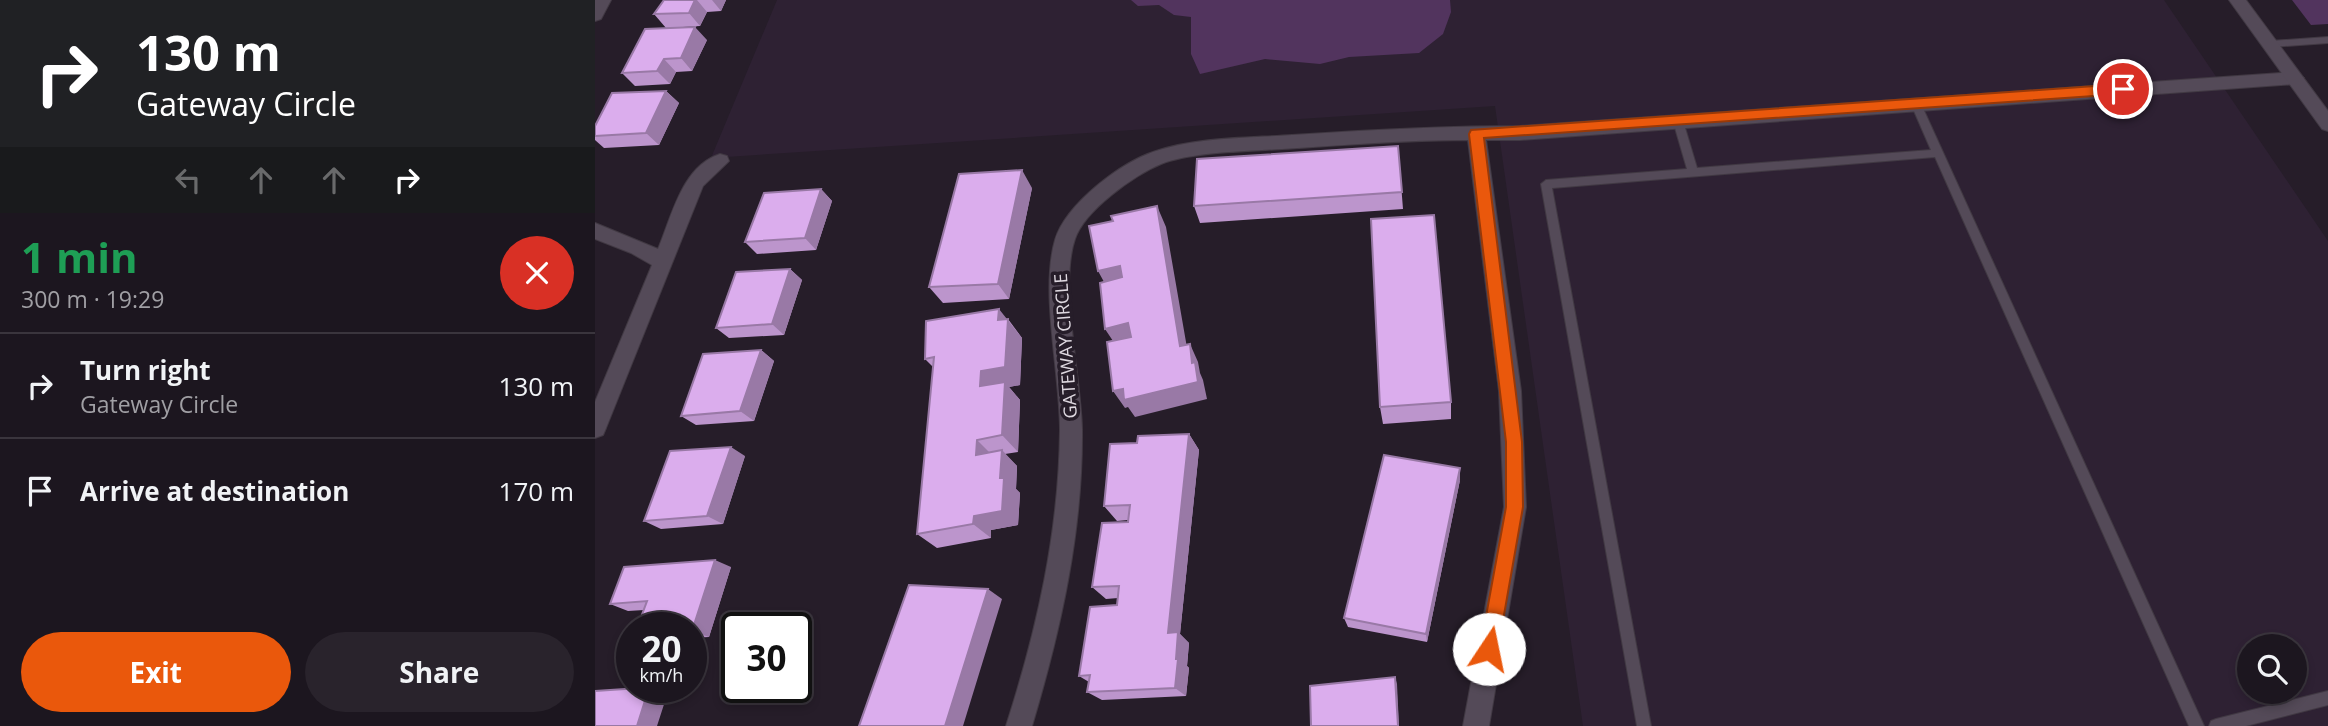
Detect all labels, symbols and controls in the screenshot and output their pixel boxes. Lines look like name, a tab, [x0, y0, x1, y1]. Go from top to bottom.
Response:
text: 130 m	[136, 19, 281, 85]
icon: right	[21, 28, 112, 119]
pin	[2093, 59, 2153, 119]
icon: arrive	[2104, 70, 2142, 108]
text: Gateway Circle	[136, 82, 356, 125]
icon: left	[169, 161, 207, 199]
icon: ahead	[242, 161, 280, 199]
icon: ahead	[315, 161, 353, 199]
icon: right	[388, 161, 426, 199]
text: 1 min	[21, 228, 138, 285]
button: close	[500, 236, 574, 310]
street label: GATEWAY CIRCLE	[1048, 273, 1082, 419]
text: 300 m · 19:29	[21, 283, 164, 315]
text: Turn right	[80, 352, 211, 388]
icon: right	[21, 367, 59, 405]
text: 130 m	[499, 368, 574, 404]
text: Gateway Circle	[80, 388, 238, 420]
icon: arrive	[21, 472, 59, 510]
text: Arrive at destination	[80, 473, 349, 509]
text: 170 m	[499, 473, 574, 509]
speed limit sign: 30	[721, 612, 812, 703]
position arrow	[1452, 612, 1526, 686]
text: 20	[641, 625, 682, 672]
button: Exit	[21, 632, 291, 712]
button: Share	[305, 632, 574, 712]
map controls	[2237, 634, 2307, 704]
button: search	[2237, 634, 2307, 704]
text: km/h	[640, 663, 683, 687]

